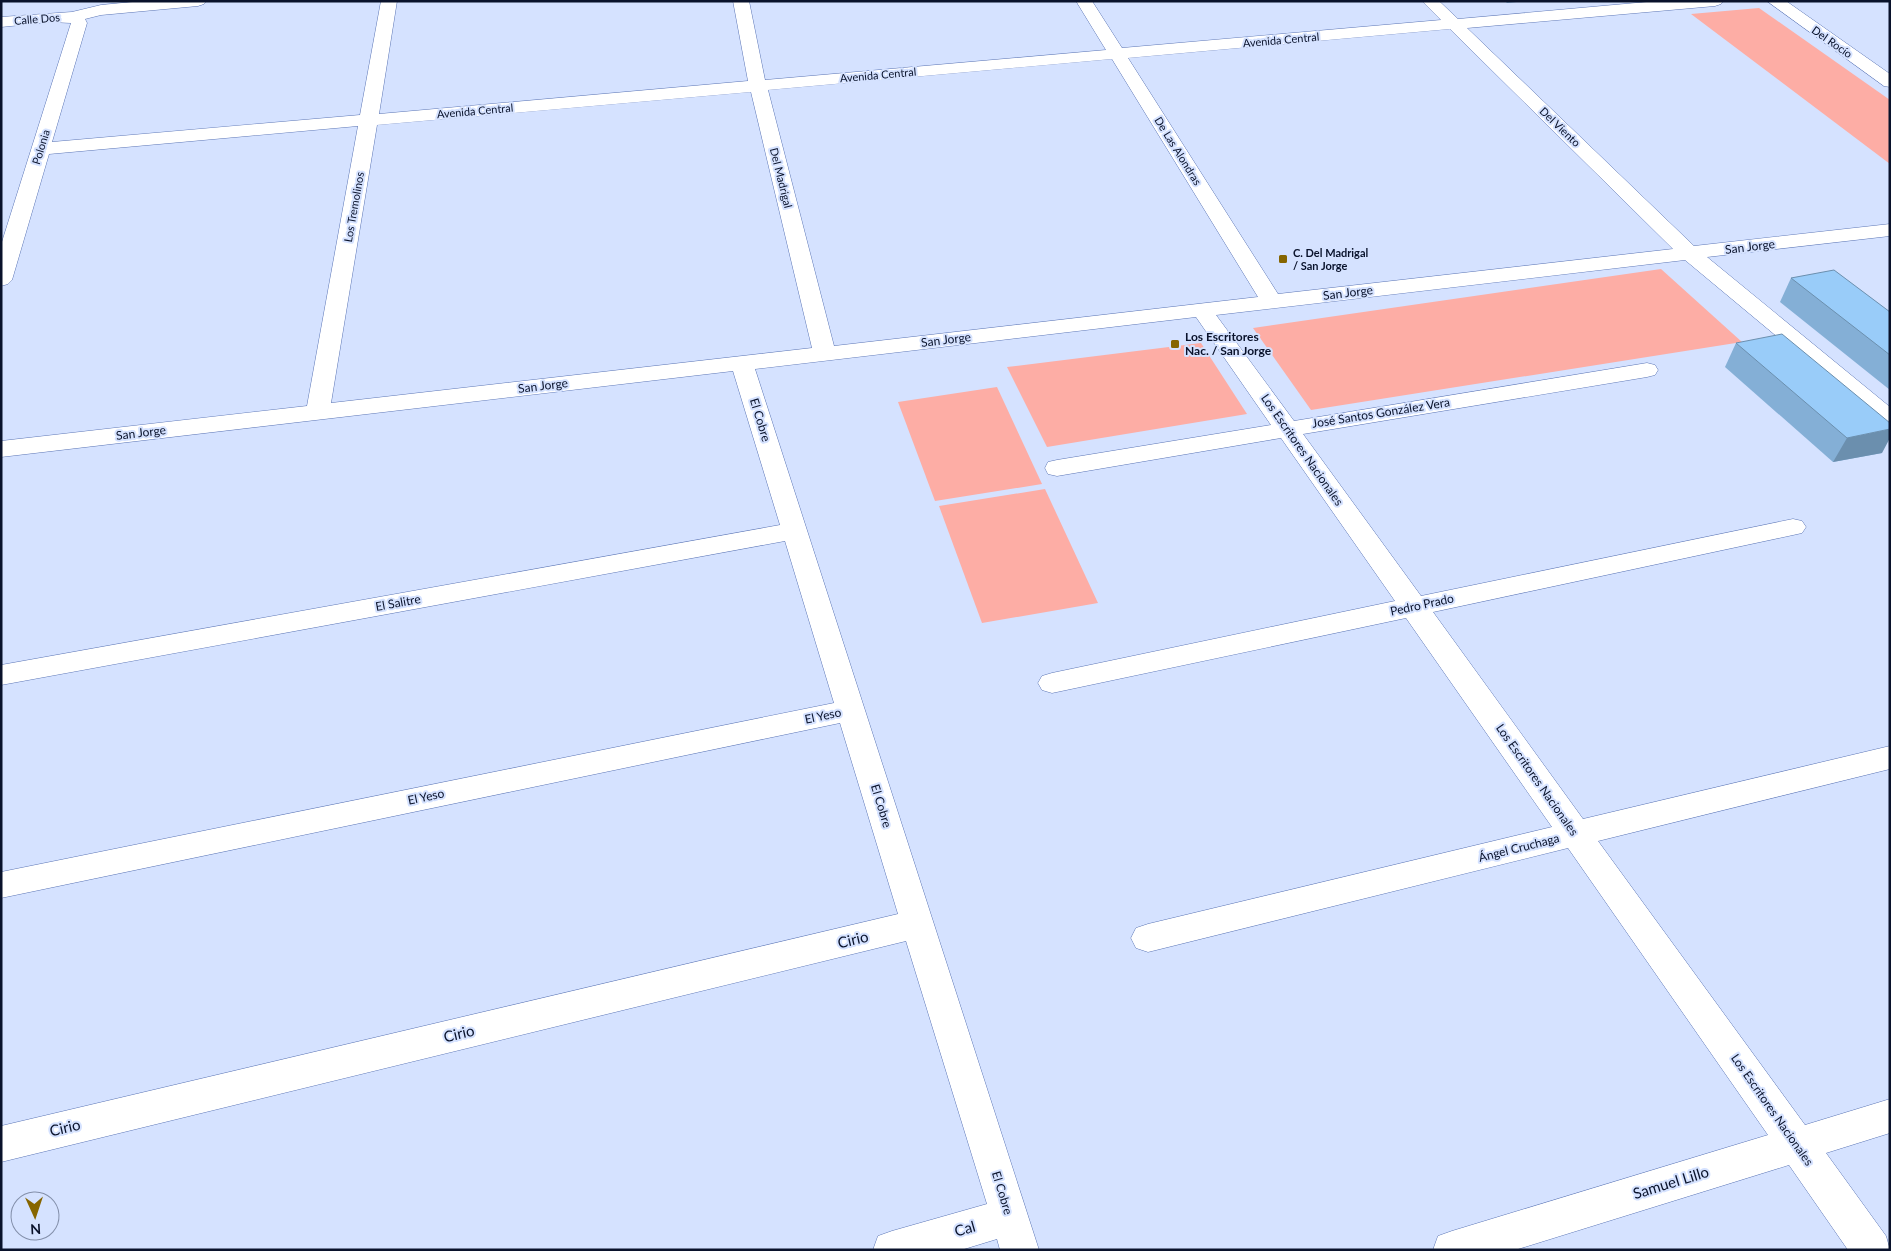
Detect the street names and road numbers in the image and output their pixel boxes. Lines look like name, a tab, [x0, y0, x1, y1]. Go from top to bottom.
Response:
street label: Calle Dos	[14, 10, 61, 27]
street label: Del Rocío	[1810, 23, 1855, 60]
street label: Avenida Central	[1242, 30, 1320, 49]
street label: Avenida Central	[839, 65, 917, 84]
street label: Avenida Central	[436, 101, 514, 120]
street label: Del Viento	[1537, 104, 1583, 149]
street label: De Las Alondras	[1152, 114, 1205, 187]
street label: Polonia	[29, 128, 52, 166]
street label: Del Madrigal	[768, 146, 795, 209]
street label: Los Tremolinos	[341, 170, 366, 243]
street label: San Jorge	[1724, 236, 1776, 257]
street label: San Jorge	[1322, 282, 1374, 303]
street label: San Jorge	[920, 329, 972, 350]
street label: San Jorge	[517, 375, 569, 396]
street label: Los Escritores Nacionales	[1258, 391, 1347, 508]
street label: José Santos González Vera	[1311, 394, 1451, 431]
street label: El Cobre	[747, 396, 774, 443]
street label: San Jorge	[115, 422, 167, 443]
street label: Pedro Prado	[1389, 590, 1455, 619]
street label: El Salitre	[374, 591, 422, 614]
street label: El Yeso	[803, 704, 843, 727]
street label: Los Escritores Nacionales	[1493, 721, 1582, 838]
street label: El Cobre	[868, 782, 895, 829]
street label: El Yeso	[406, 785, 446, 808]
street label: Ángel Cruchaga	[1477, 830, 1561, 865]
street label: Cirio	[836, 927, 870, 951]
street label: Cirio	[442, 1021, 476, 1045]
street label: Los Escritores Nacionales	[1728, 1051, 1817, 1168]
street label: Cirio	[48, 1115, 82, 1139]
street label: Samuel Lillo	[1631, 1162, 1711, 1202]
street label: El Cobre	[989, 1169, 1016, 1216]
street label: Cal	[952, 1216, 977, 1240]

